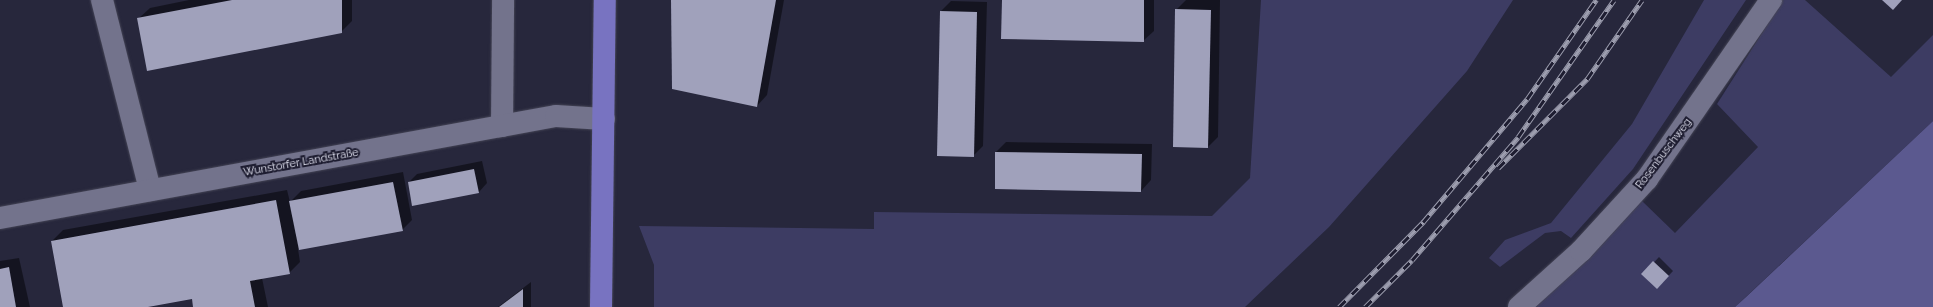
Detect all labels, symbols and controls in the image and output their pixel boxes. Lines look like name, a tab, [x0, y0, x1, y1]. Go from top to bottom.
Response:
street label: Rosenbuschweg	[1633, 116, 1695, 192]
street label: Wunstorfer Landstraße	[242, 146, 360, 180]

